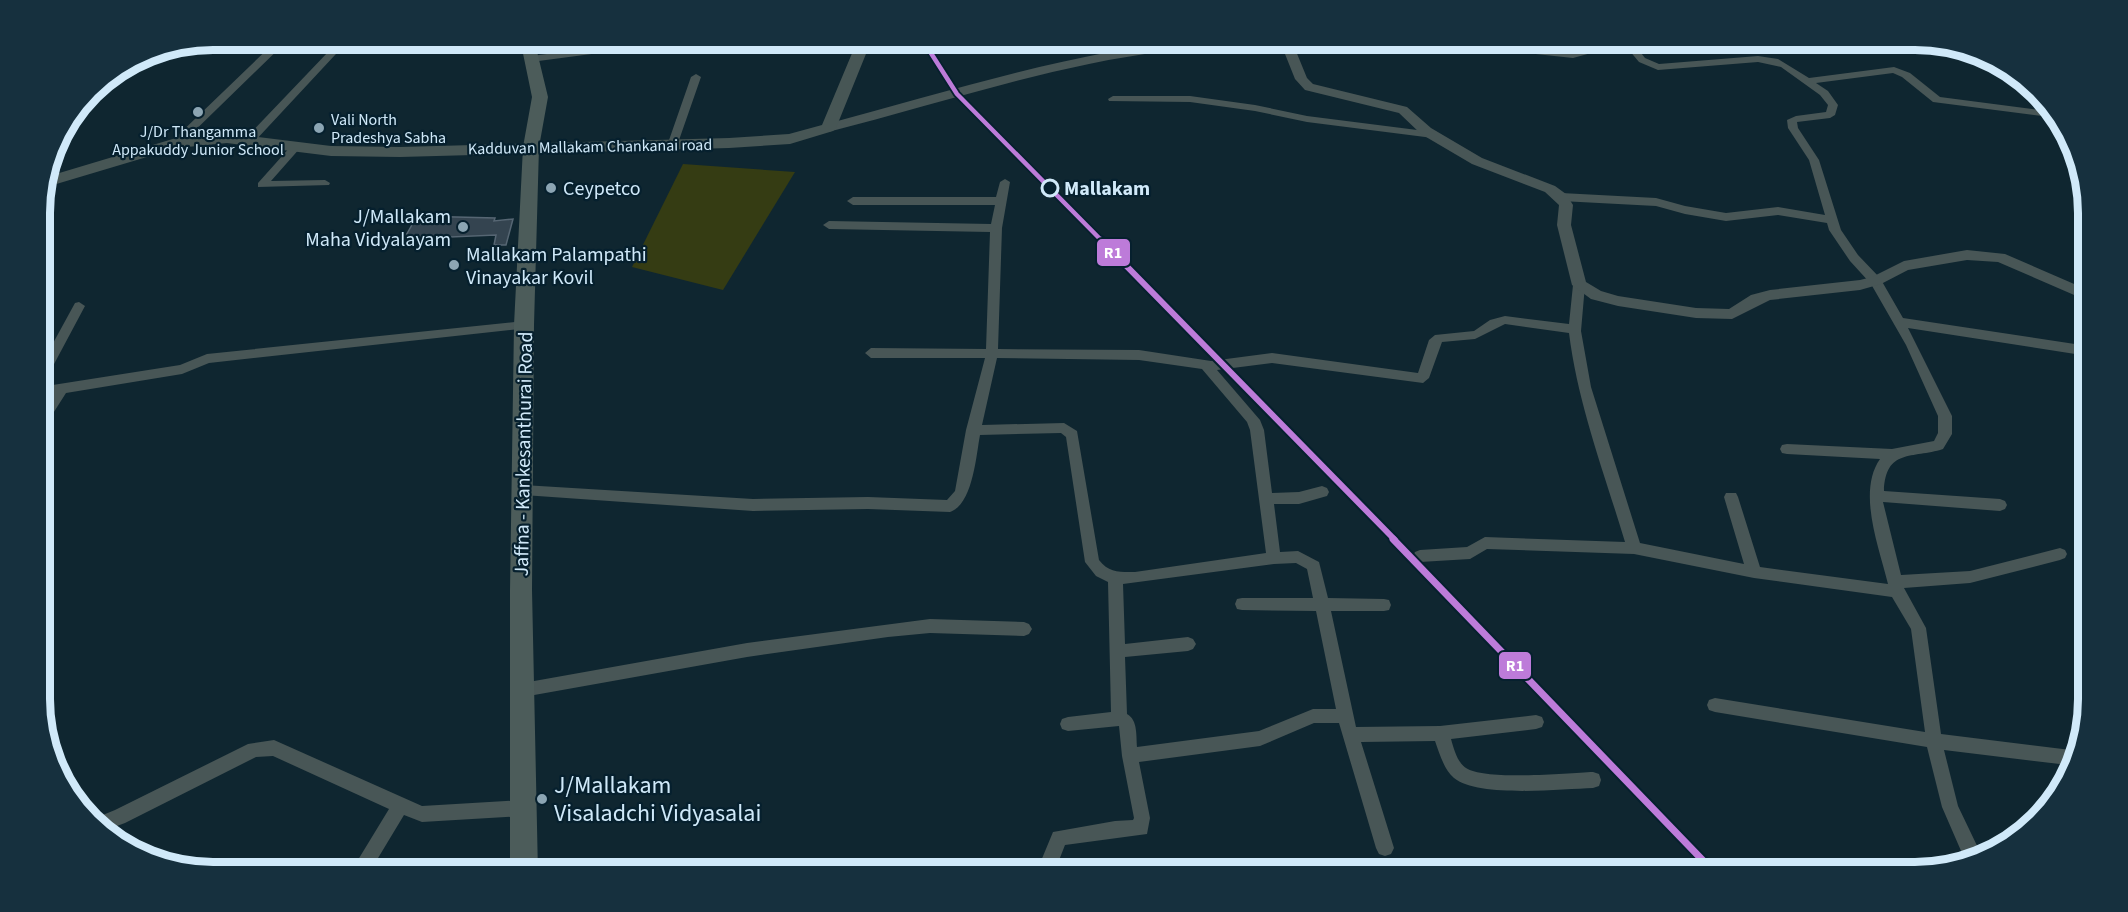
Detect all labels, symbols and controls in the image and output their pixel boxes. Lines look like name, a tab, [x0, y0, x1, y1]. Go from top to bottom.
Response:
marker: J/Dr Thangamma Appakuddy Junior School	[191, 105, 205, 119]
place label: Vali North Pradeshya Sabha	[331, 109, 446, 149]
place label: J/Dr Thangamma Appakuddy Junior School	[112, 121, 284, 161]
marker: Vali North Pradeshya Sabha	[312, 121, 326, 135]
street label: Kadduvan Mallakam Chankanai road	[468, 134, 712, 160]
place label: Ceypetco	[563, 175, 641, 203]
place label: Mallakam	[1064, 175, 1150, 203]
marker: Mallakam	[1041, 179, 1059, 197]
marker: Ceypetco	[544, 181, 558, 195]
place label: J/Mallakam Maha Vidyalayam	[305, 203, 451, 254]
marker: J/Mallakam Maha Vidyalayam	[456, 220, 470, 234]
line badge: R1	[1096, 238, 1131, 267]
place label: Mallakam Palampathi Vinayakar Kovil	[466, 241, 647, 292]
text: R1	[1104, 242, 1122, 264]
marker: Mallakam Palampathi Vinayakar Kovil	[447, 258, 461, 272]
street label: Jaffna - Kankesanthurai Road	[508, 331, 540, 577]
line badge: R1	[1498, 651, 1532, 680]
text: R1	[1506, 655, 1524, 677]
place label: J/Mallakam Visaladchi Vidyasalai	[554, 768, 761, 831]
marker: J/Mallakam Visaladchi Vidyasalai	[535, 792, 549, 806]

